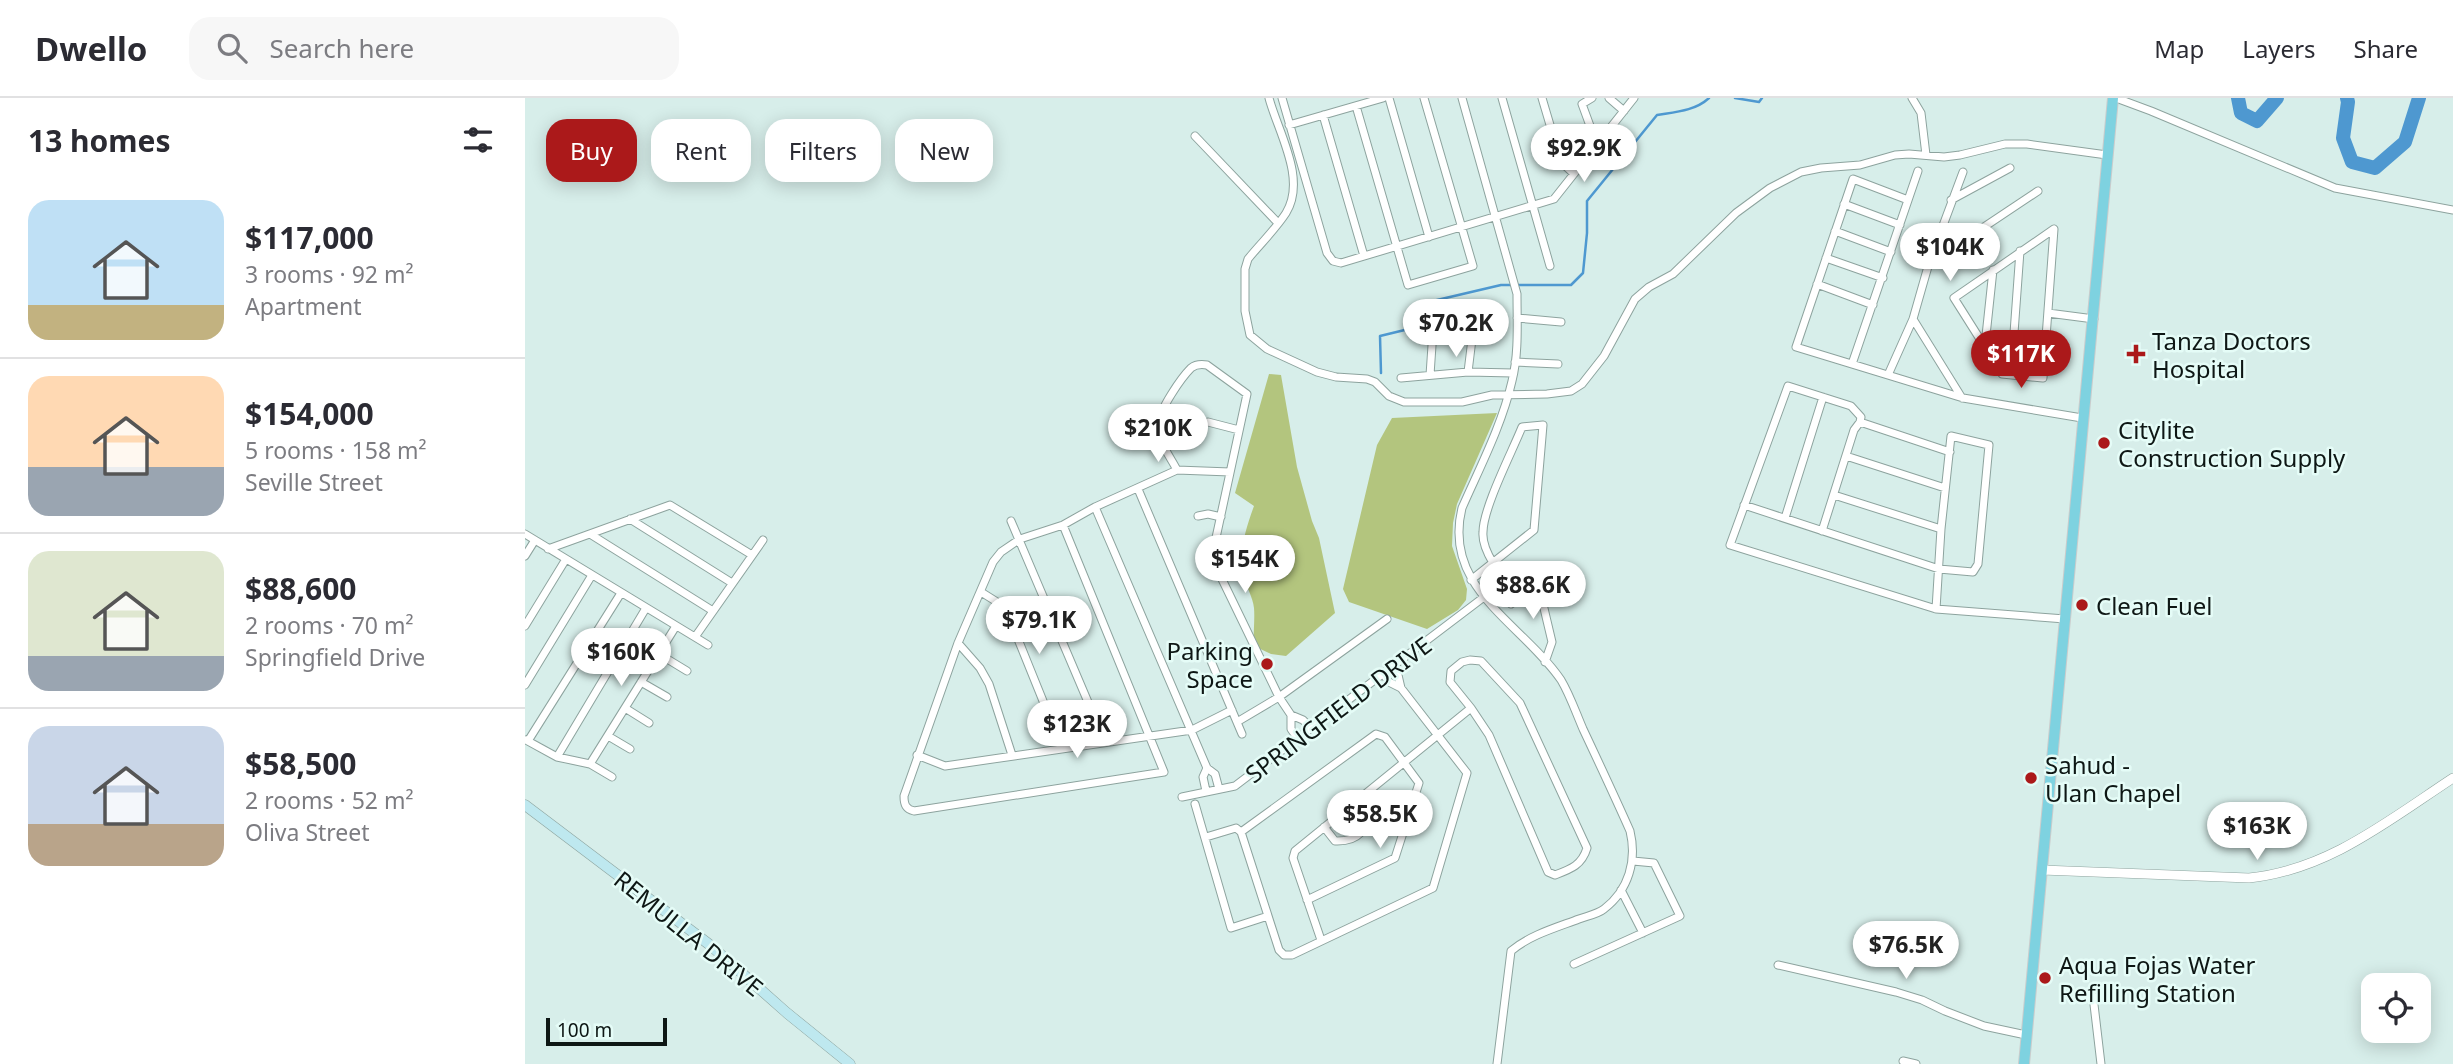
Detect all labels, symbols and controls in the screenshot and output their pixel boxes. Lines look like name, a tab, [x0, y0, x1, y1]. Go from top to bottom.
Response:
search box	[189, 17, 679, 80]
text: Dwello	[35, 26, 147, 71]
icon: search	[213, 29, 251, 67]
text: Search here	[269, 30, 414, 66]
text: Map	[2154, 32, 2204, 65]
text: Layers	[2242, 32, 2316, 65]
text: Share	[2354, 32, 2418, 65]
chip: Buy	[546, 119, 637, 182]
chip: Rent	[651, 119, 751, 182]
chip: Filters	[765, 119, 881, 182]
chip: New	[895, 119, 993, 182]
text: 13 homes	[28, 120, 171, 161]
icon: filters	[459, 121, 497, 159]
pin: $92.9K	[1527, 125, 1641, 184]
text: $92.9K	[1547, 131, 1621, 163]
text: $117,000	[245, 217, 374, 258]
pin: $104K	[1901, 223, 1999, 283]
icon: home	[84, 228, 168, 312]
text: $104K	[1916, 230, 1984, 262]
text: 3 rooms · 92 m²	[245, 258, 414, 290]
text: Apartment	[245, 290, 362, 322]
pin: $70.2K	[1399, 300, 1513, 359]
text: $70.2K	[1419, 306, 1493, 338]
place label: Tanza Doctors Hospital	[2152, 324, 2311, 385]
pin: $117K	[1972, 330, 2070, 390]
text: $117K	[1987, 337, 2055, 369]
marker: Tanza Doctors Hospital	[2126, 344, 2146, 364]
text: $154,000	[245, 393, 374, 434]
icon: home	[84, 404, 168, 488]
pin: $210K	[1109, 404, 1207, 464]
text: $210K	[1124, 411, 1192, 443]
place label: Citylite Construction Supply	[2118, 413, 2346, 474]
text: 5 rooms · 158 m²	[245, 434, 427, 466]
marker: Citylite Construction Supply	[2096, 435, 2112, 451]
text: Seville Street	[245, 466, 383, 498]
pin: $154K	[1196, 536, 1294, 595]
text: $154K	[1211, 542, 1279, 574]
pin: $88.6K	[1476, 561, 1590, 621]
text: $88,600	[245, 568, 357, 609]
text: $88.6K	[1496, 568, 1570, 600]
icon: home	[84, 579, 168, 663]
place label: Clean Fuel	[2096, 589, 2212, 622]
pin: $79.1K	[982, 596, 1096, 656]
marker: Clean Fuel	[2074, 597, 2090, 613]
text: $79.1K	[1002, 603, 1076, 635]
text: 2 rooms · 70 m²	[245, 609, 414, 641]
pin: $160K	[572, 628, 670, 688]
street label: SPRINGFIELD DRIVE	[1238, 628, 1438, 790]
place label: Parking Space	[1167, 634, 1253, 695]
text: $160K	[587, 635, 655, 667]
text: Springfield Drive	[245, 641, 425, 673]
marker: Parking Space	[1259, 656, 1275, 672]
pin: $123K	[1028, 700, 1126, 760]
text: $123K	[1043, 707, 1111, 739]
text: $58,500	[245, 743, 357, 784]
place label: Sahud - Ulan Chapel	[2045, 748, 2181, 809]
icon: home	[84, 754, 168, 838]
marker: Sahud - Ulan Chapel	[2023, 770, 2039, 786]
text: 2 rooms · 52 m²	[245, 784, 414, 816]
pin: $58.5K	[1323, 790, 1437, 850]
text: $58.5K	[1343, 797, 1417, 829]
pin: $163K	[2208, 802, 2306, 862]
text: $163K	[2223, 809, 2291, 841]
text: Oliva Street	[245, 816, 370, 848]
street label: REMULLA DRIVE	[608, 863, 770, 1003]
pin: $76.5K	[1849, 922, 1963, 981]
text: $76.5K	[1869, 928, 1943, 960]
place label: Aqua Fojas Water Refilling Station	[2059, 948, 2256, 1009]
marker: Aqua Fojas Water Refilling Station	[2037, 970, 2053, 986]
map controls	[2361, 973, 2431, 1043]
button: locate	[2361, 973, 2431, 1043]
scale bar	[546, 1015, 667, 1047]
text: 100 m	[557, 1017, 612, 1043]

